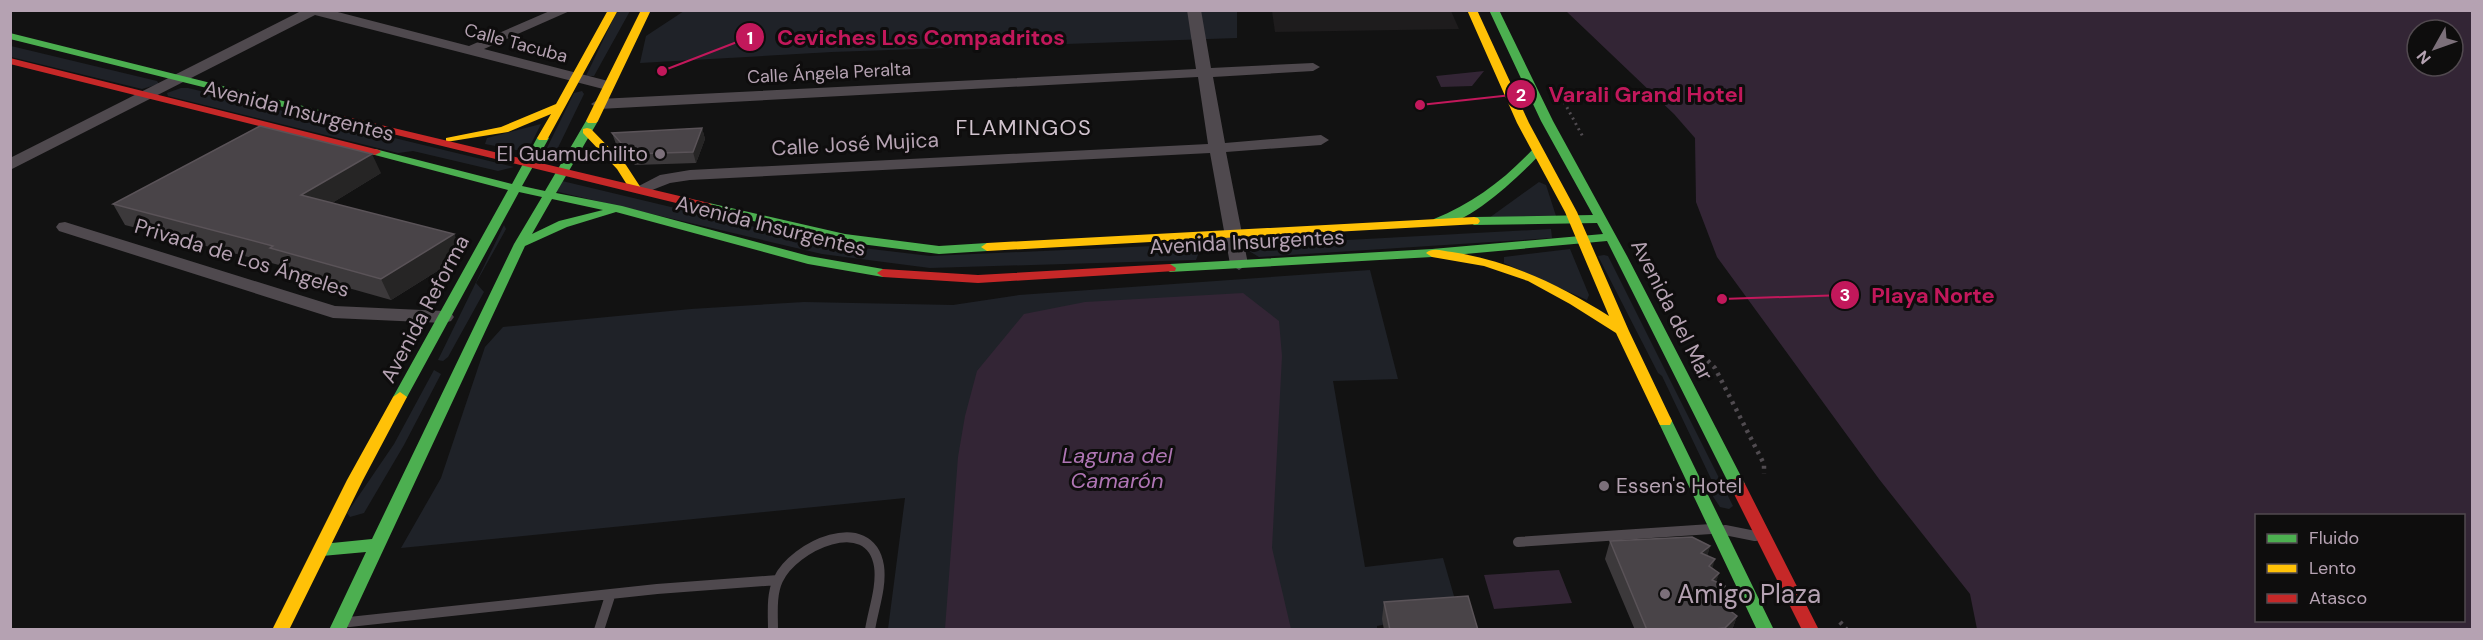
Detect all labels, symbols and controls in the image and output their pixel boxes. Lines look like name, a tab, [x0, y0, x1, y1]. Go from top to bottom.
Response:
callout: Ceviches Los Compadritos	[735, 17, 1078, 57]
street label: Calle Tacuba	[462, 18, 570, 68]
north arrow	[2405, 18, 2465, 78]
text: Ceviches Los Compadritos	[777, 23, 1065, 52]
text: 1	[747, 26, 753, 50]
text: N	[2412, 46, 2436, 69]
street label: Calle Ángela Peralta	[746, 57, 912, 89]
street label: Avenida Insurgentes	[201, 74, 397, 148]
callout: Varali Grand Hotel	[1506, 74, 1755, 114]
text: Varali Grand Hotel	[1548, 80, 1744, 109]
text: 2	[1516, 83, 1526, 107]
district label: FLAMINGOS	[956, 113, 1092, 142]
street label: Calle José Mujica	[771, 126, 939, 162]
place label: El Guamuchilito	[497, 140, 648, 168]
marker: El Guamuchilito	[653, 147, 667, 161]
street label: Avenida Insurgentes	[673, 189, 869, 263]
street label: Privada de Los Ángeles	[131, 212, 353, 304]
street label: Avenida Insurgentes	[1149, 223, 1345, 261]
street label: Avenida Reforma	[374, 230, 476, 388]
street label: Avenida del Mar	[1624, 235, 1720, 386]
callout: Playa Norte	[1830, 275, 2007, 315]
text: Playa Norte	[1871, 281, 1995, 310]
text: 3	[1840, 283, 1850, 307]
water label: Laguna del Camarón	[1062, 441, 1173, 495]
place label: Essen's Hotel	[1616, 472, 1742, 500]
marker: Essen's Hotel	[1597, 479, 1611, 493]
legend	[2255, 514, 2465, 622]
text: Fluido	[2309, 526, 2359, 550]
text: Lento	[2309, 556, 2356, 580]
place label: Amigo Plaza	[1677, 577, 1821, 611]
text: Atasco	[2309, 586, 2367, 610]
marker: Amigo Plaza	[1658, 587, 1672, 601]

